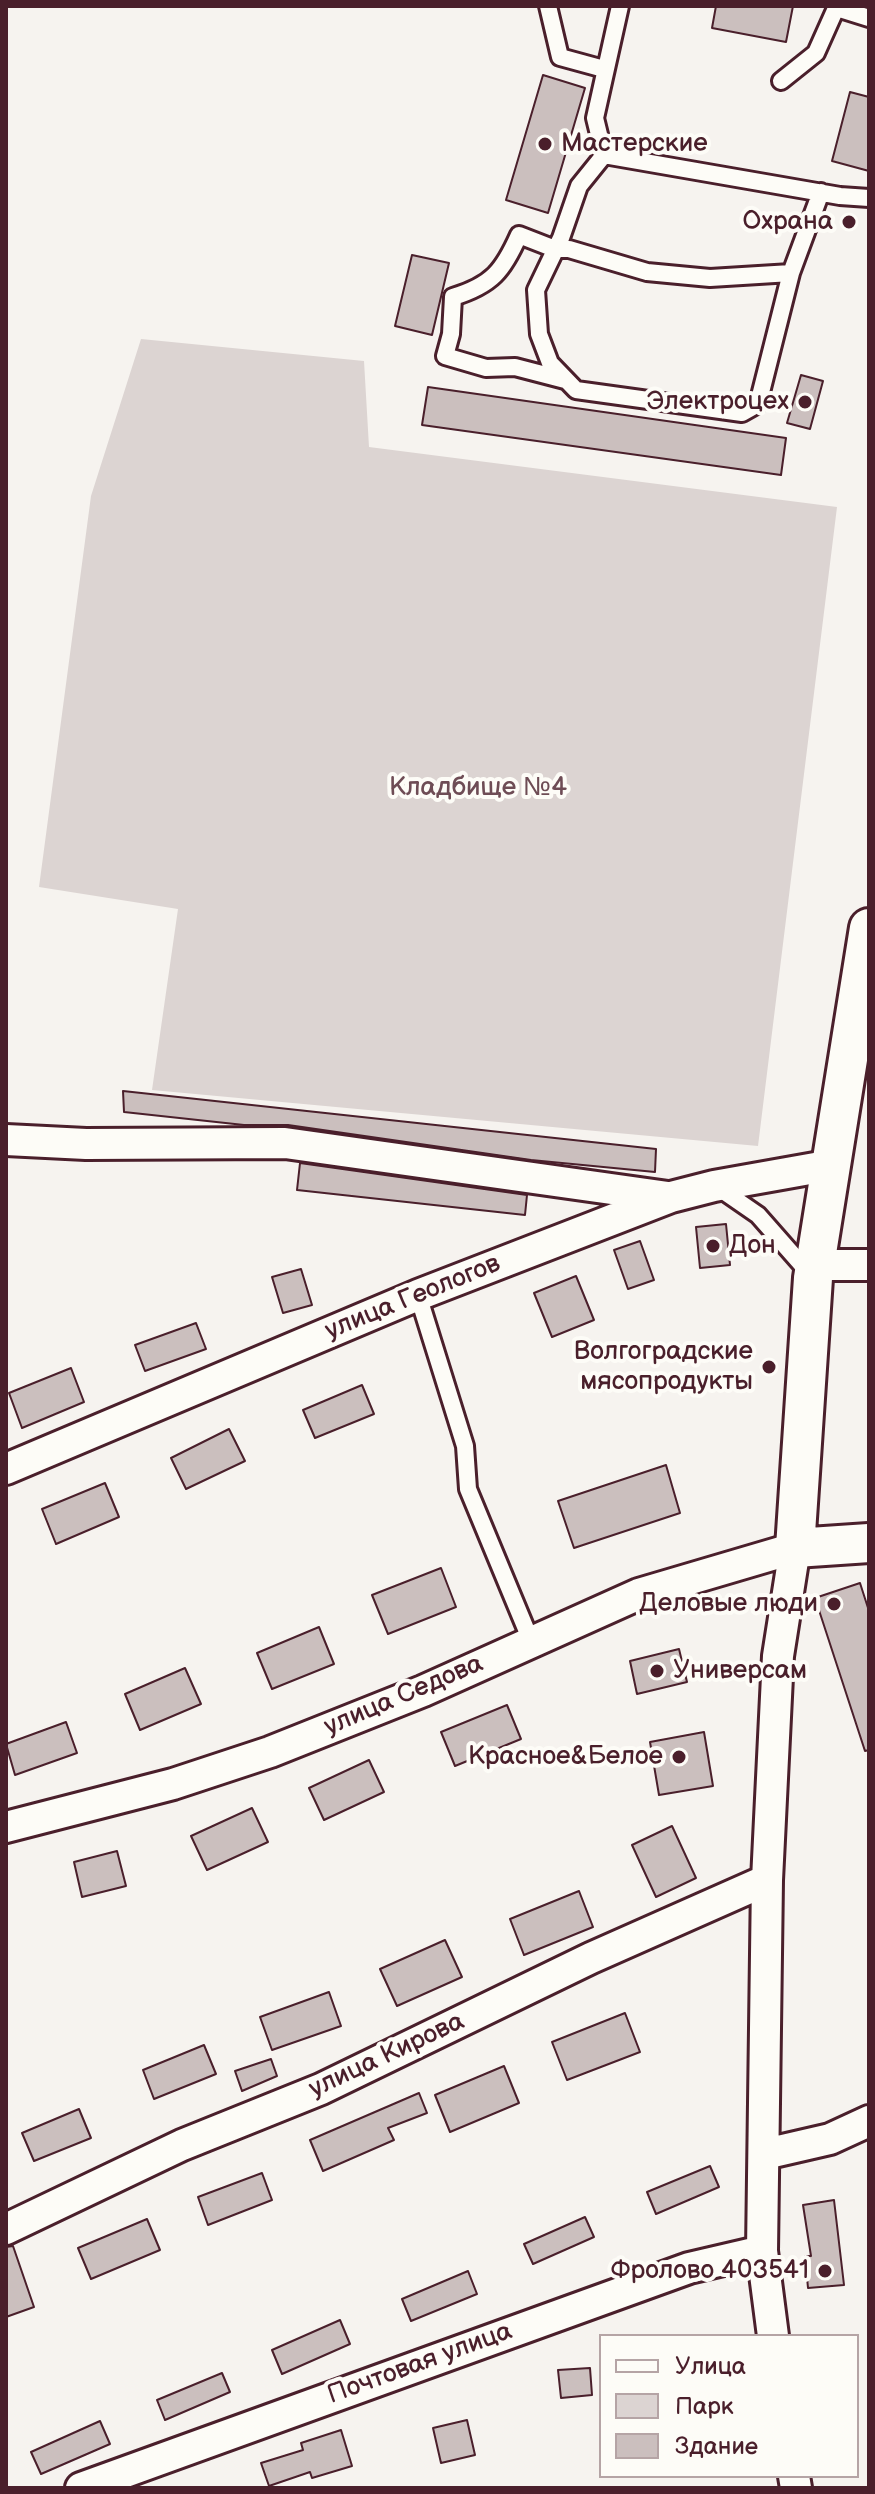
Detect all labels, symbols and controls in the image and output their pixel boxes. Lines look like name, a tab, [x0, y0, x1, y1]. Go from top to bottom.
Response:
place label: Мастерские	[561, 128, 708, 160]
marker: Мастерские	[536, 135, 554, 153]
place label: Охрана	[742, 206, 833, 238]
marker: Охрана	[840, 213, 858, 231]
place label: Электроцех	[646, 386, 789, 418]
marker: Электроцех	[796, 393, 814, 411]
park label: Кладбище №4	[389, 772, 567, 804]
place label: Дон	[729, 1230, 776, 1262]
marker: Дон	[704, 1237, 722, 1255]
street label: улица Геологов	[321, 1249, 505, 1347]
place label: Волгоградские мясопродукты	[574, 1336, 753, 1398]
marker: Волгоградские мясопродукты	[760, 1358, 778, 1376]
place label: Деловые люди	[639, 1588, 818, 1620]
marker: Деловые люди	[825, 1595, 843, 1613]
street label: улица Седова	[320, 1649, 488, 1743]
place label: Универсам	[673, 1655, 807, 1687]
marker: Универсам	[648, 1662, 666, 1680]
place label: Красное&Белое	[468, 1741, 663, 1773]
marker: Красное&Белое	[670, 1748, 688, 1766]
street label: улица Кирова	[305, 2006, 469, 2106]
place label: Фролово 403541	[610, 2255, 809, 2287]
marker: Фролово 403541	[816, 2262, 834, 2280]
street label: Почтовая улица	[324, 2316, 516, 2412]
legend	[599, 2334, 859, 2478]
text: Улица	[675, 2352, 746, 2381]
text: Парк	[675, 2392, 733, 2421]
text: Здание	[675, 2432, 758, 2461]

